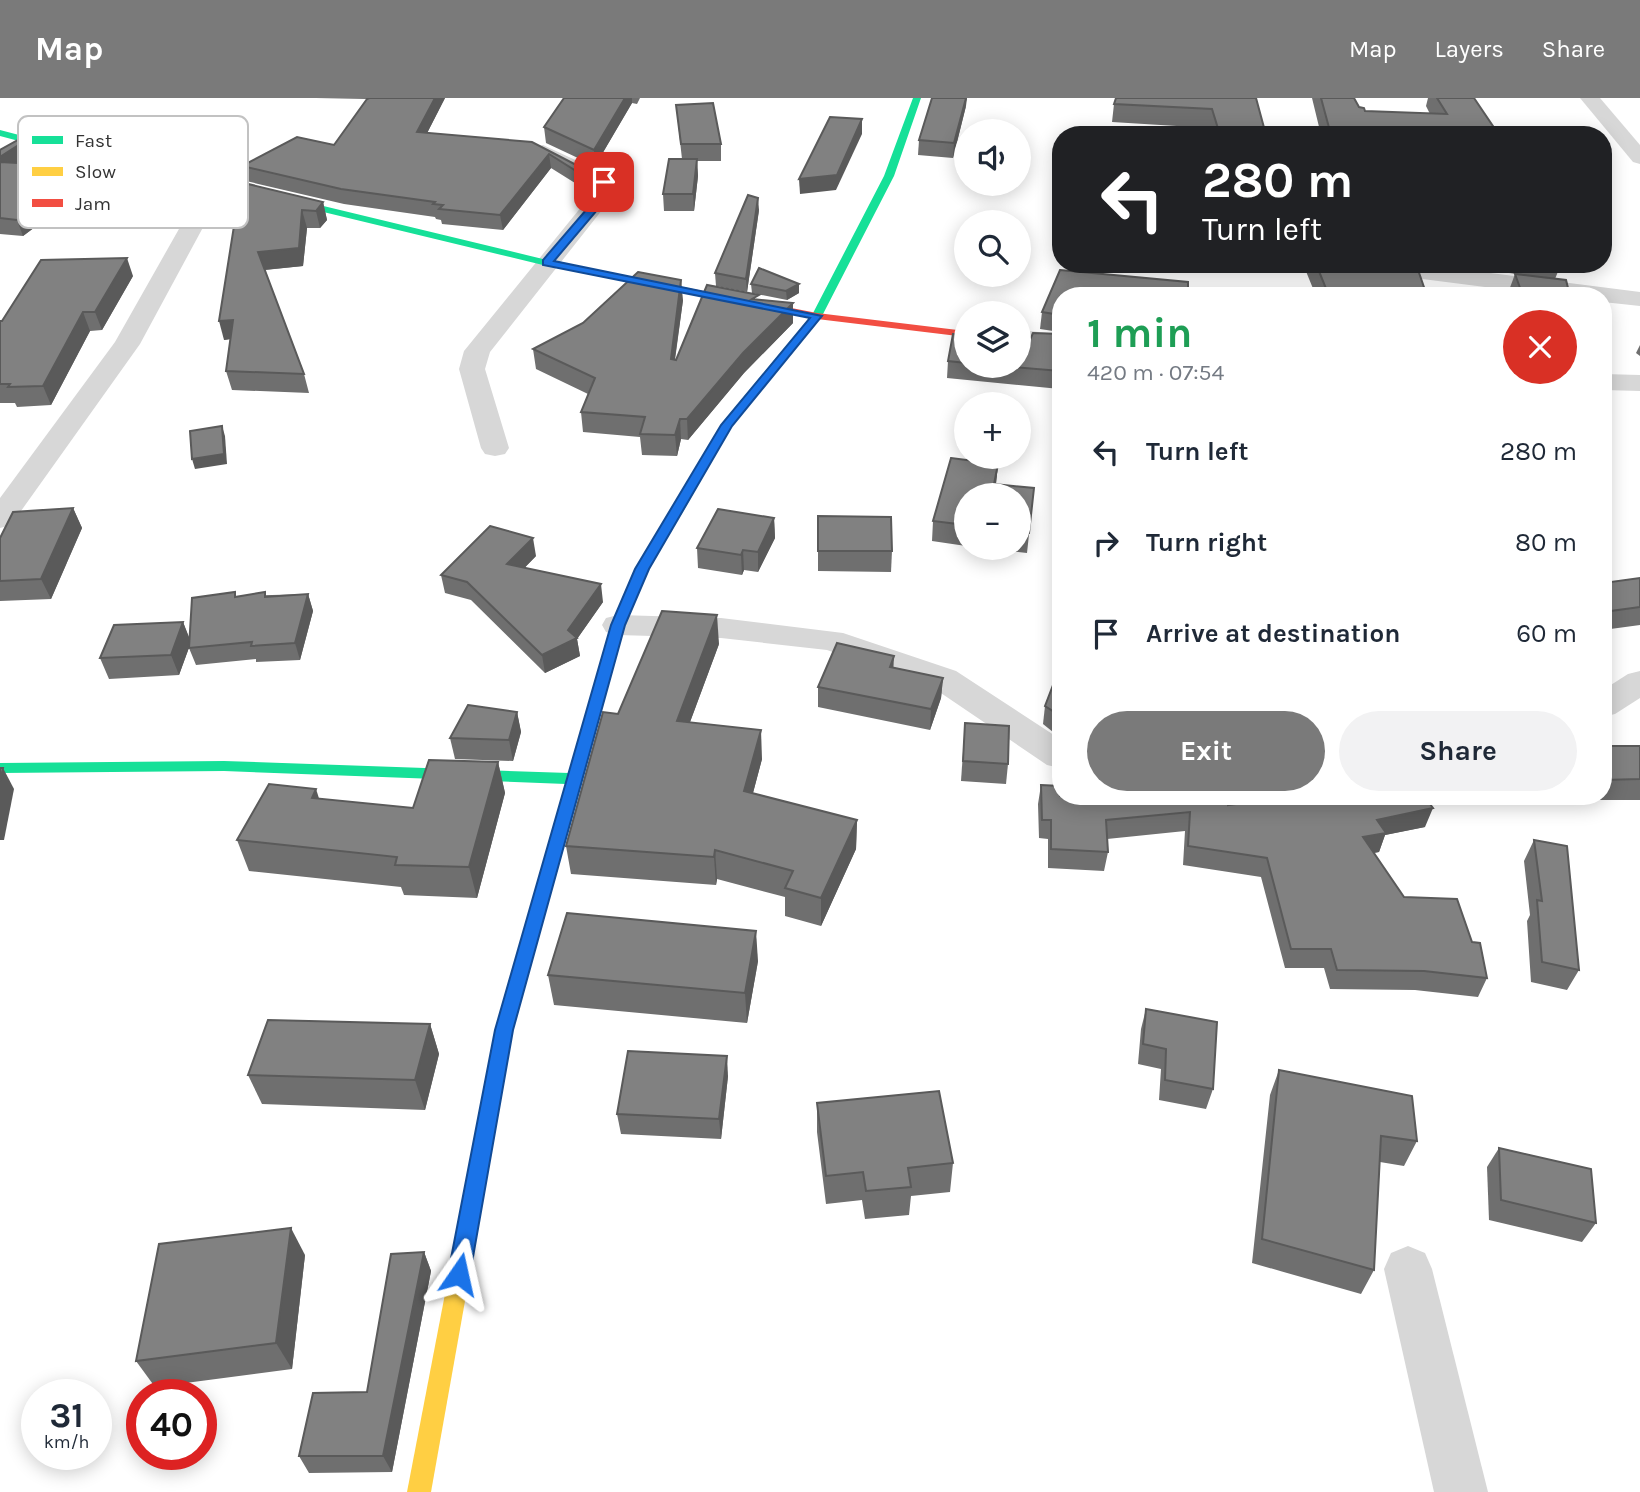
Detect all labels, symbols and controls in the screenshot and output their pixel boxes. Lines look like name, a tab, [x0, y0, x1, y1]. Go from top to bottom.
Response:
text: Map	[35, 30, 103, 68]
text: Map	[1349, 35, 1397, 63]
text: Layers	[1435, 35, 1504, 63]
text: Share	[1542, 35, 1605, 63]
legend	[18, 116, 248, 228]
map controls	[954, 119, 1031, 560]
button: sound	[954, 119, 1031, 196]
text: Fast	[75, 130, 112, 152]
pin	[574, 152, 634, 212]
text: 280 m	[1202, 152, 1353, 209]
icon: left	[1087, 154, 1178, 245]
text: Slow	[75, 161, 116, 183]
icon: arrive	[585, 163, 623, 201]
text: Jam	[75, 193, 111, 215]
button: search	[954, 210, 1031, 287]
text: Turn left	[1202, 211, 1322, 248]
button: layers	[954, 301, 1031, 378]
text: 1 min	[1087, 308, 1192, 358]
button: close	[1503, 310, 1577, 384]
text: 420 m · 07:54	[1087, 359, 1224, 386]
button: +	[954, 392, 1031, 469]
icon: left	[1087, 433, 1125, 471]
text: Turn left	[1146, 436, 1248, 467]
text: 280 m	[1500, 436, 1577, 467]
button: −	[954, 483, 1031, 560]
icon: right	[1087, 524, 1125, 562]
text: Turn right	[1146, 527, 1267, 558]
text: 80 m	[1515, 527, 1577, 558]
icon: arrive	[1087, 615, 1125, 653]
text: Arrive at destination	[1146, 618, 1400, 649]
text: 60 m	[1516, 618, 1577, 649]
button: Exit	[1087, 711, 1325, 791]
button: Share	[1339, 711, 1577, 791]
position arrow	[422, 1237, 496, 1311]
speed limit sign: 40	[126, 1379, 217, 1470]
text: 31	[49, 1395, 84, 1436]
text: km/h	[44, 1431, 89, 1453]

